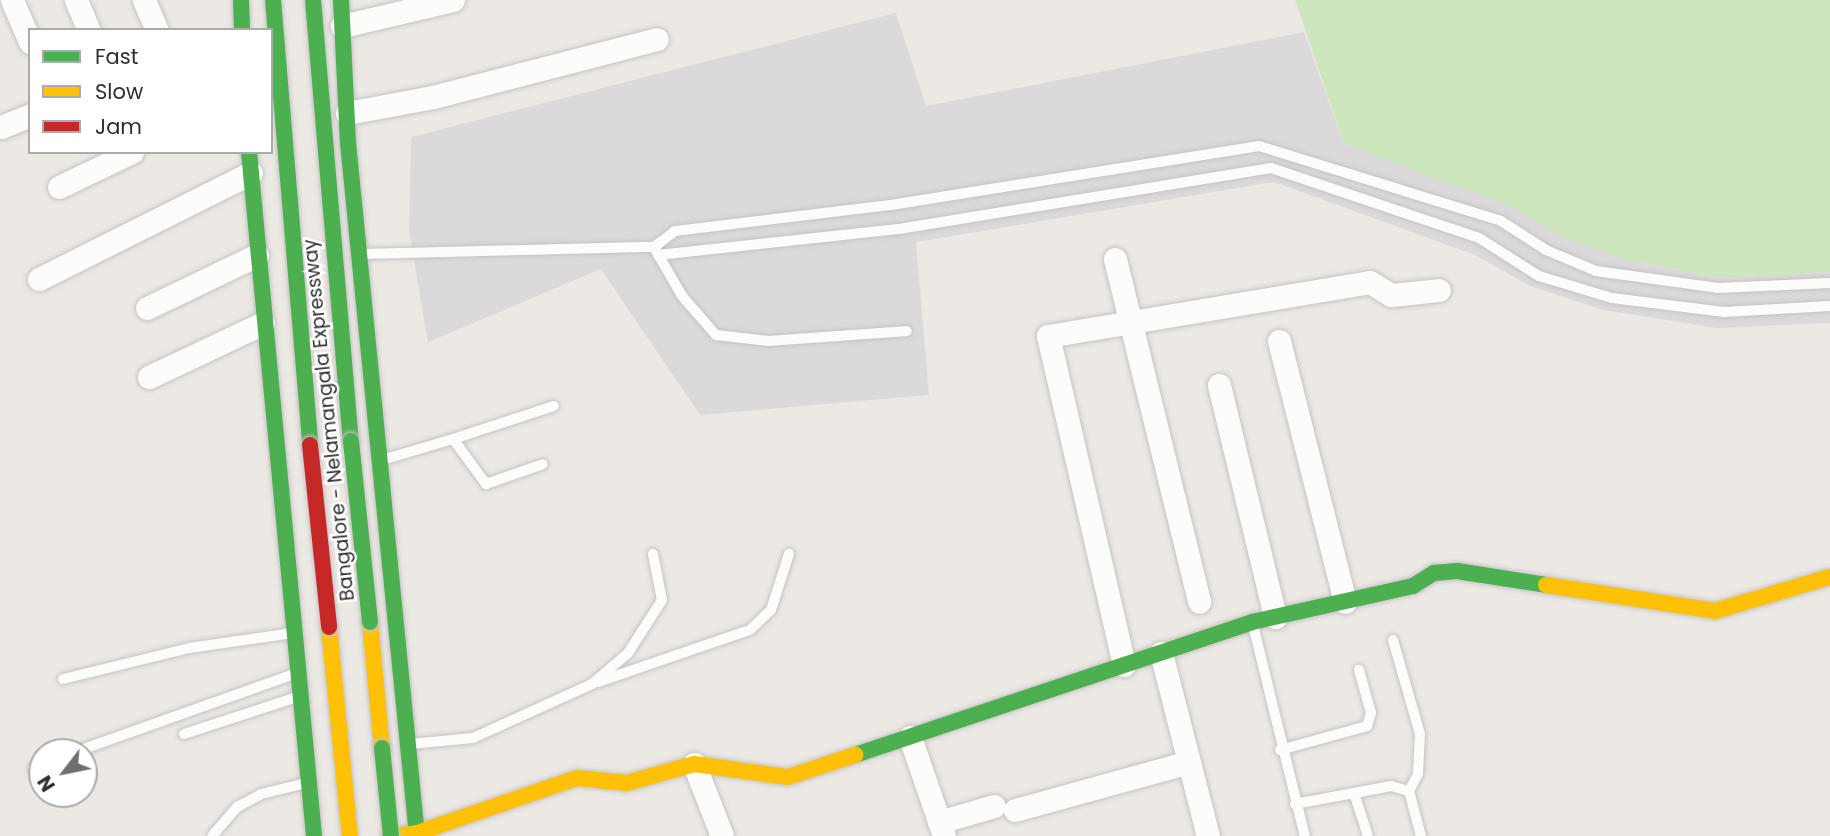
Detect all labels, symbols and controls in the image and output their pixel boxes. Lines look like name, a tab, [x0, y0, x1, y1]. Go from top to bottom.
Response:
legend	[28, 28, 273, 154]
text: Fast	[95, 42, 138, 71]
text: Slow	[95, 77, 143, 106]
text: Jam	[95, 112, 142, 141]
street label: Bangalore - Nelamangala Expressway	[299, 238, 359, 602]
north arrow	[28, 738, 98, 808]
text: N	[31, 770, 62, 797]

